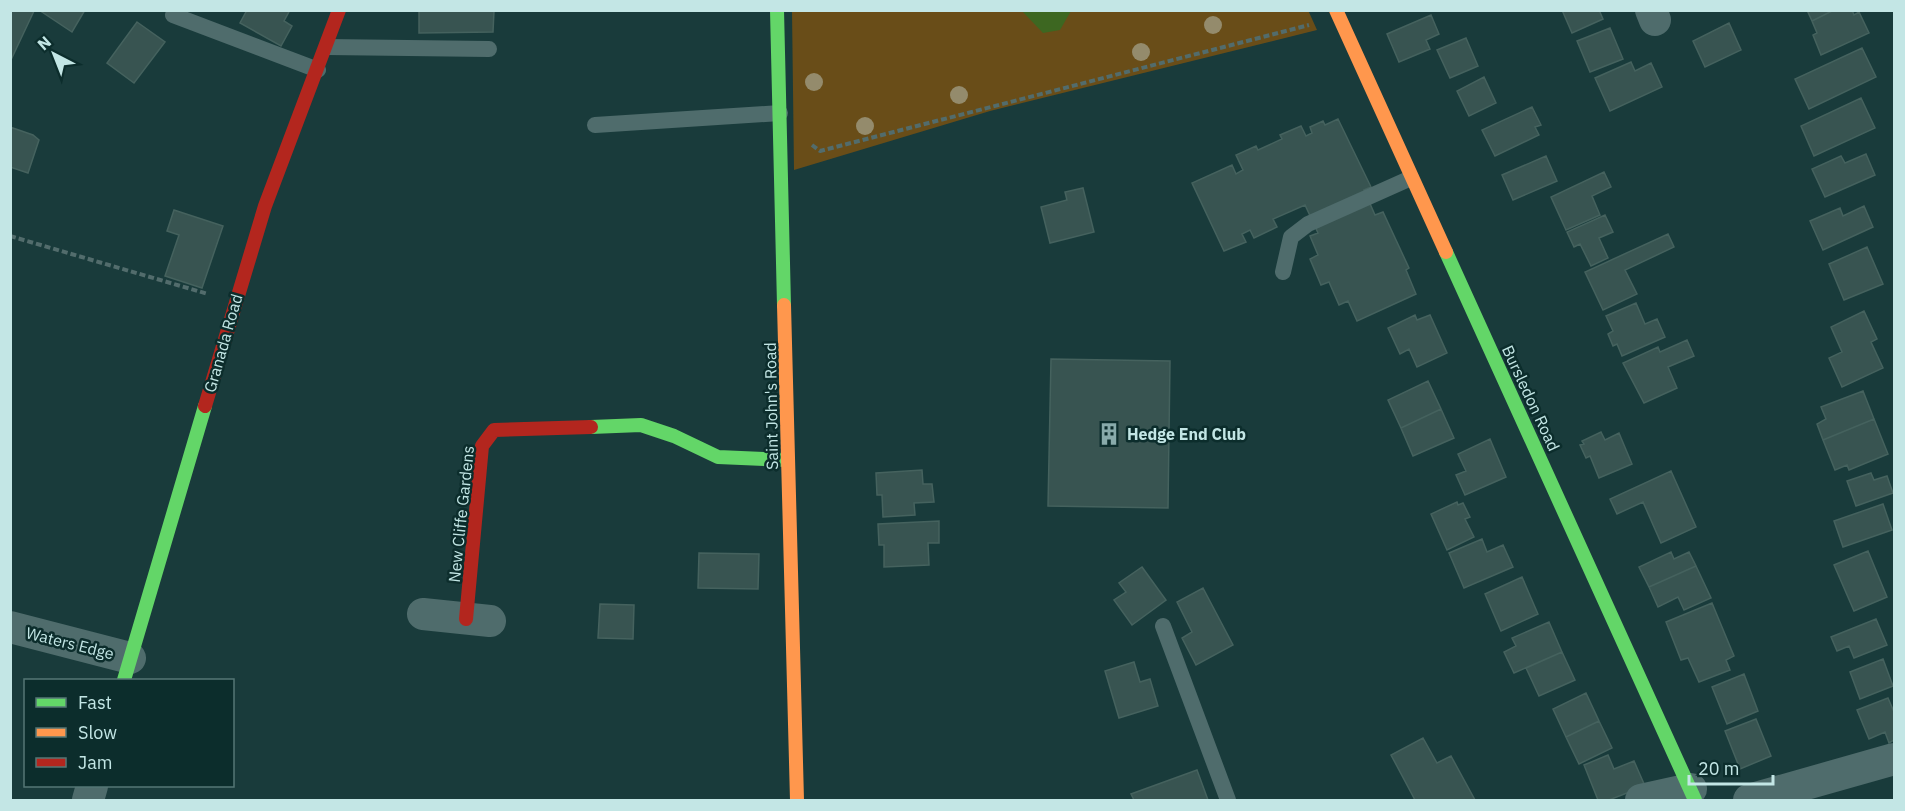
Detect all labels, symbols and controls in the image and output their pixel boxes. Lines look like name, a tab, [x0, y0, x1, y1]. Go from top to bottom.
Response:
north arrow	[24, 24, 84, 84]
text: N	[33, 32, 55, 54]
street label: Granada Road	[199, 291, 247, 395]
street label: Saint John's Road	[760, 342, 782, 470]
street label: Bursledon Road	[1498, 342, 1564, 454]
building icon: Hedge End Club	[1096, 421, 1122, 447]
place label: Hedge End Club	[1127, 424, 1246, 444]
street label: New Cliffe Gardens	[444, 445, 478, 583]
street label: Waters Edge	[24, 622, 116, 664]
legend	[24, 679, 234, 787]
text: Fast	[78, 691, 112, 714]
text: Slow	[78, 721, 117, 744]
scale bar	[1689, 748, 1773, 786]
text: Jam	[78, 751, 113, 774]
text: 20 m	[1698, 757, 1740, 780]

